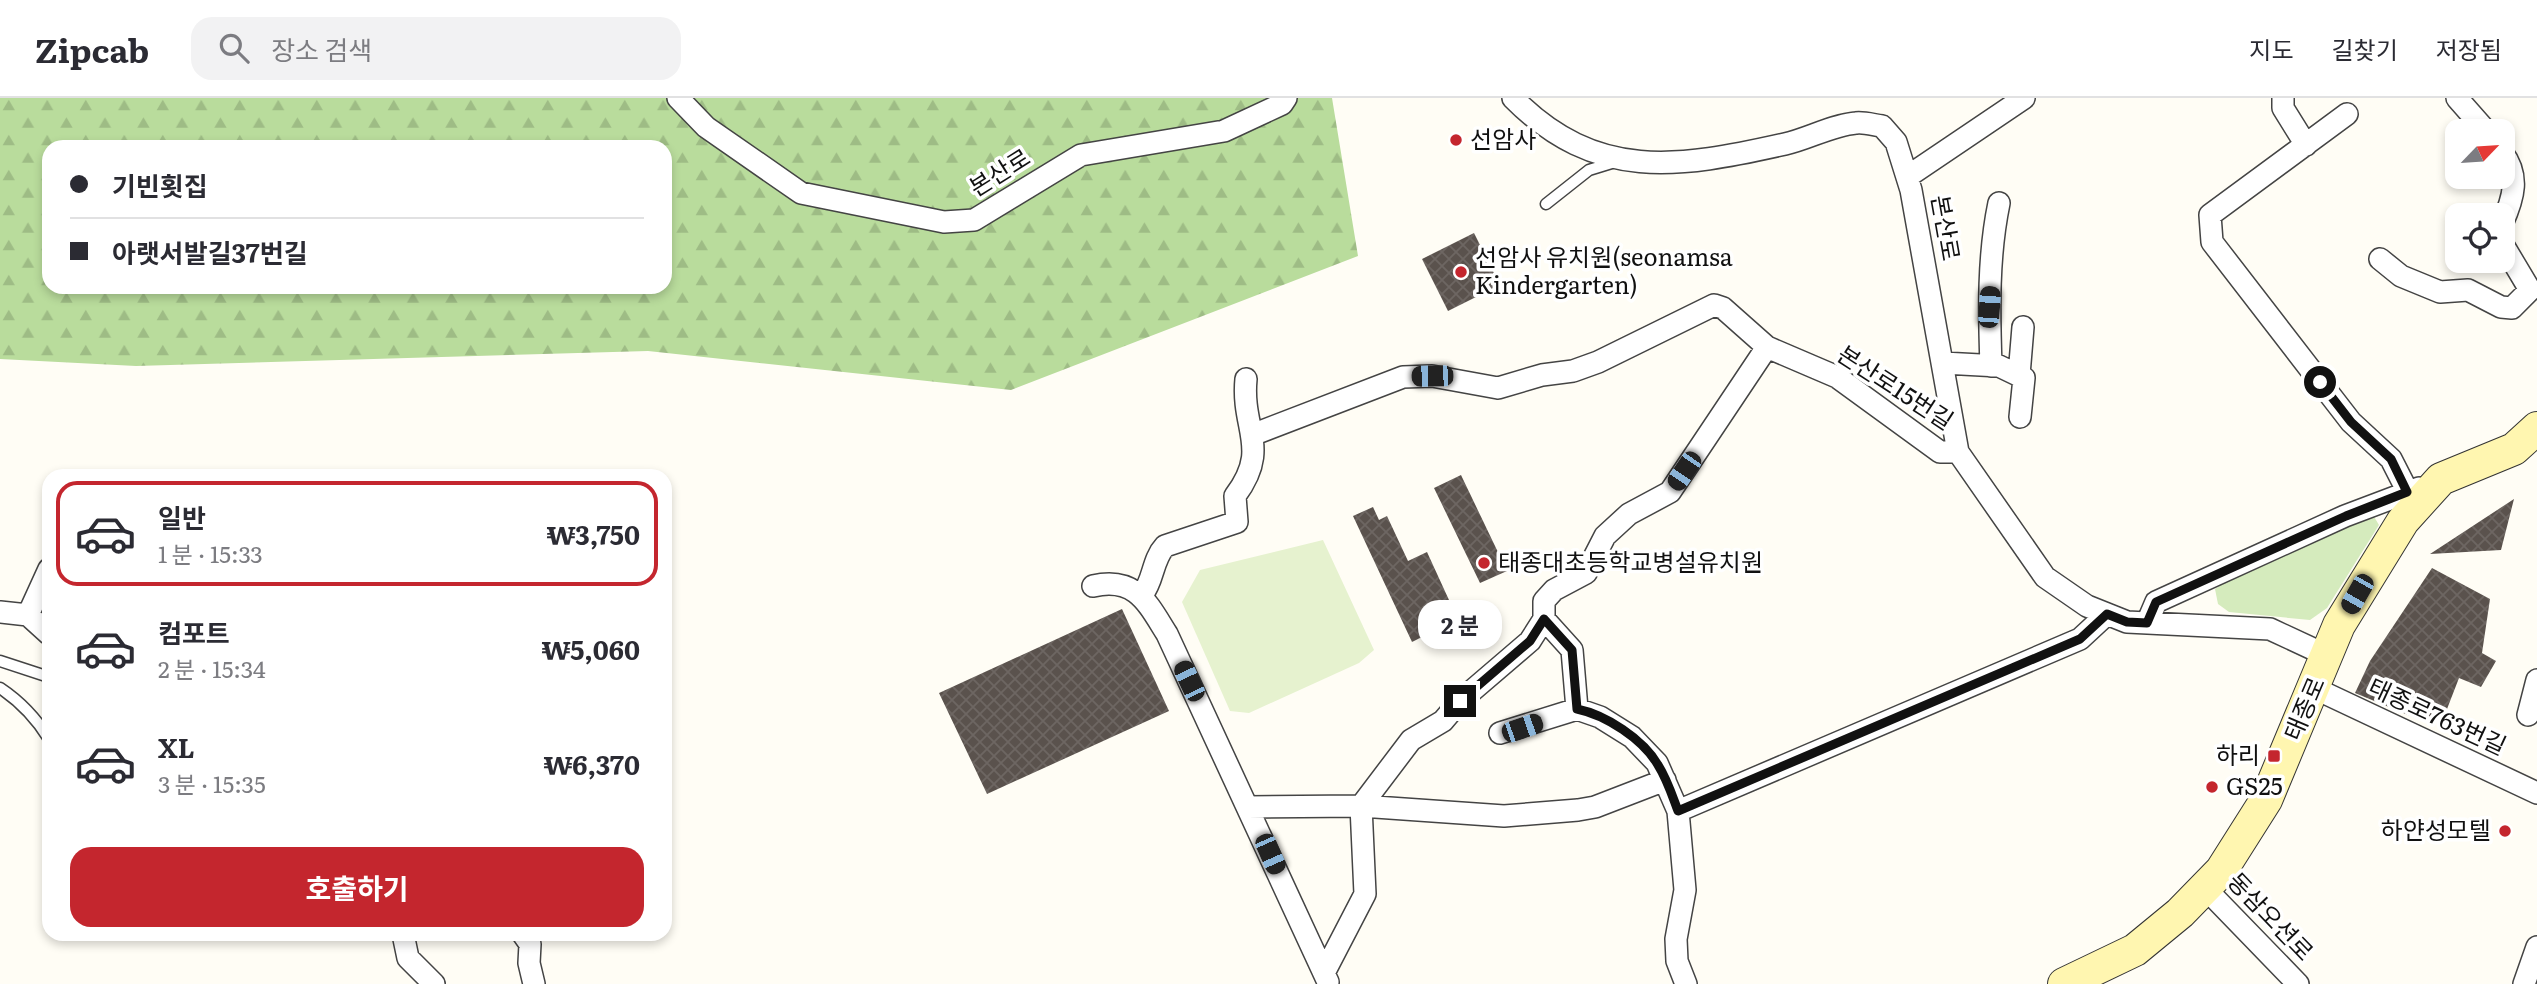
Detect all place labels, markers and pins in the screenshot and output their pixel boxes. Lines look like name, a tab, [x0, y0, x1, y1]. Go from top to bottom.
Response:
place label: 선암사	[1470, 120, 1536, 155]
marker: 선암사	[1448, 132, 1464, 148]
place label: 선암사 유치원(seonamsa Kindergarten)	[1475, 238, 1733, 301]
marker: 선암사 유치원(seonamsa Kindergarten)	[1453, 264, 1469, 280]
place label: 태종대초등학교병설유치원	[1498, 543, 1763, 578]
marker: 태종대초등학교병설유치원	[1476, 555, 1492, 571]
place label: 하리	[2216, 736, 2260, 771]
marker: 하리	[2266, 748, 2282, 764]
place label: GS25	[2226, 767, 2283, 802]
marker: GS25	[2204, 779, 2220, 795]
place label: 하얀성모텔	[2381, 811, 2491, 846]
marker: 하얀성모텔	[2497, 823, 2513, 839]

